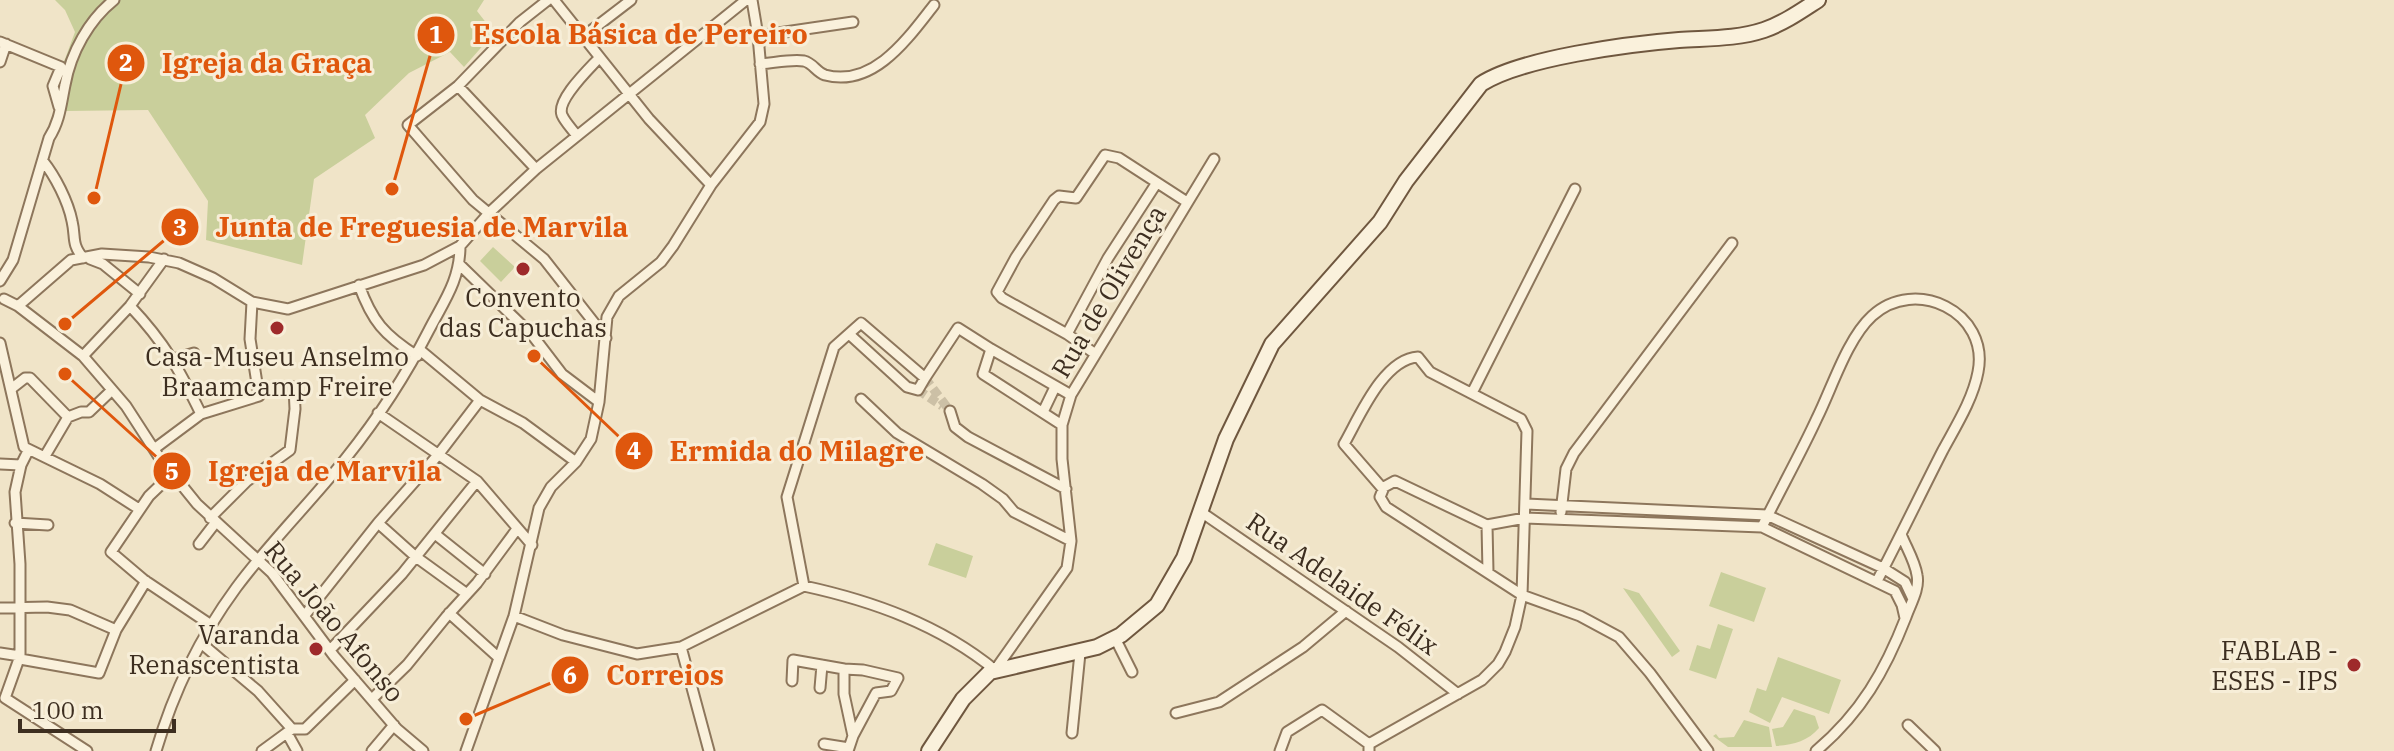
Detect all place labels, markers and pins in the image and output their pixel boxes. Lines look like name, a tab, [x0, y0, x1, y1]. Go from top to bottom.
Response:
callout: Escola Básica de Pereiro	[416, 9, 824, 61]
callout: Igreja da Graça	[106, 37, 389, 89]
callout: Junta de Freguesia de Marvila	[160, 201, 645, 253]
marker: Convento das Capuchas	[514, 260, 532, 278]
place label: Convento das Capuchas	[439, 280, 607, 344]
marker: Casa-Museu Anselmo Braamcamp Freire	[268, 319, 286, 337]
place label: Casa-Museu Anselmo Braamcamp Freire	[145, 339, 409, 403]
callout: Ermida do Milagre	[614, 425, 941, 477]
callout: Igreja de Marvila	[152, 445, 458, 497]
place label: Varanda Renascentista	[129, 617, 300, 681]
place label: FABLAB - ESES - IPS	[2211, 633, 2338, 697]
marker: Varanda Renascentista	[307, 640, 325, 658]
callout: Correios	[550, 649, 740, 701]
marker: FABLAB - ESES - IPS	[2345, 656, 2363, 674]

